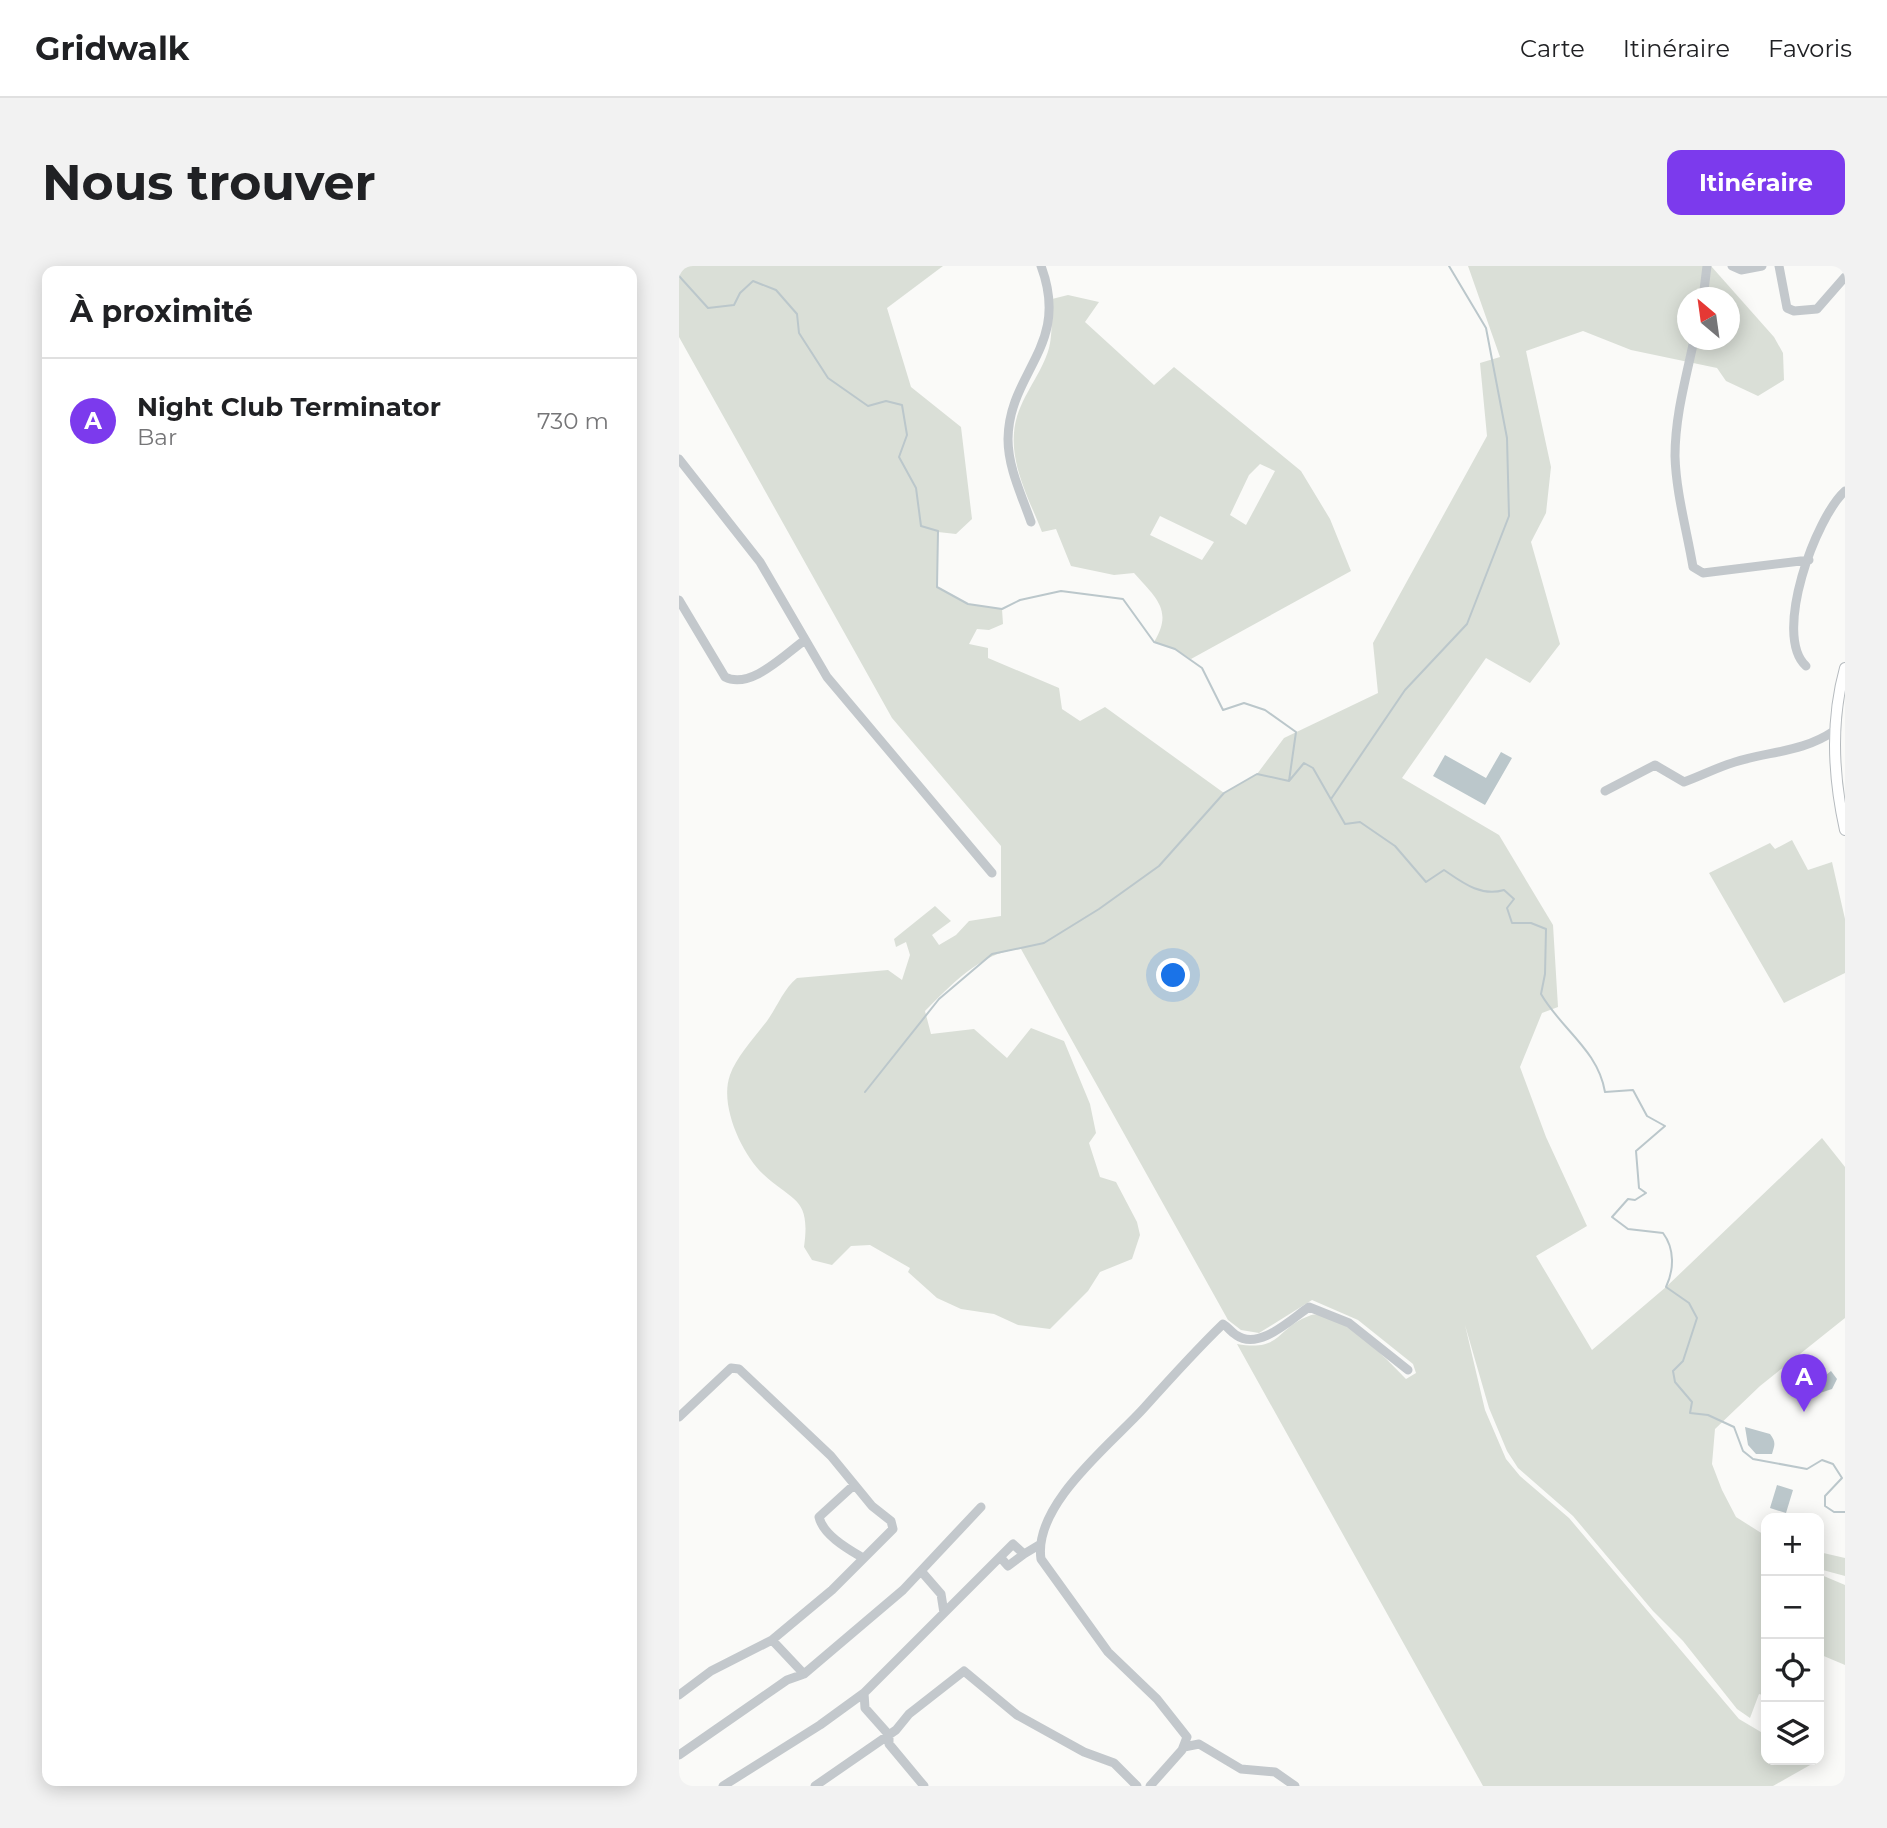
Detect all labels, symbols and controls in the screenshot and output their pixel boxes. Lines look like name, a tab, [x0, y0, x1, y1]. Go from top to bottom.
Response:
text: Gridwalk	[35, 28, 189, 68]
text: Carte	[1520, 34, 1585, 63]
text: Itinéraire	[1623, 34, 1730, 63]
text: Favoris	[1768, 34, 1852, 63]
button: Itinéraire	[1667, 150, 1845, 215]
text: Nous trouver	[42, 153, 376, 212]
north arrow	[1677, 287, 1740, 350]
text: À proximité	[70, 293, 253, 330]
text: Night Club Terminator	[137, 391, 441, 423]
text: A	[84, 407, 102, 435]
text: 730 m	[537, 407, 609, 435]
text: Bar	[137, 423, 177, 451]
your location	[1156, 958, 1190, 992]
pin: A	[1781, 1354, 1827, 1412]
map controls	[1761, 1513, 1824, 1765]
button: +	[1761, 1513, 1824, 1576]
button: −	[1761, 1576, 1824, 1639]
button: locate	[1761, 1639, 1824, 1702]
button: layers	[1761, 1702, 1824, 1765]

